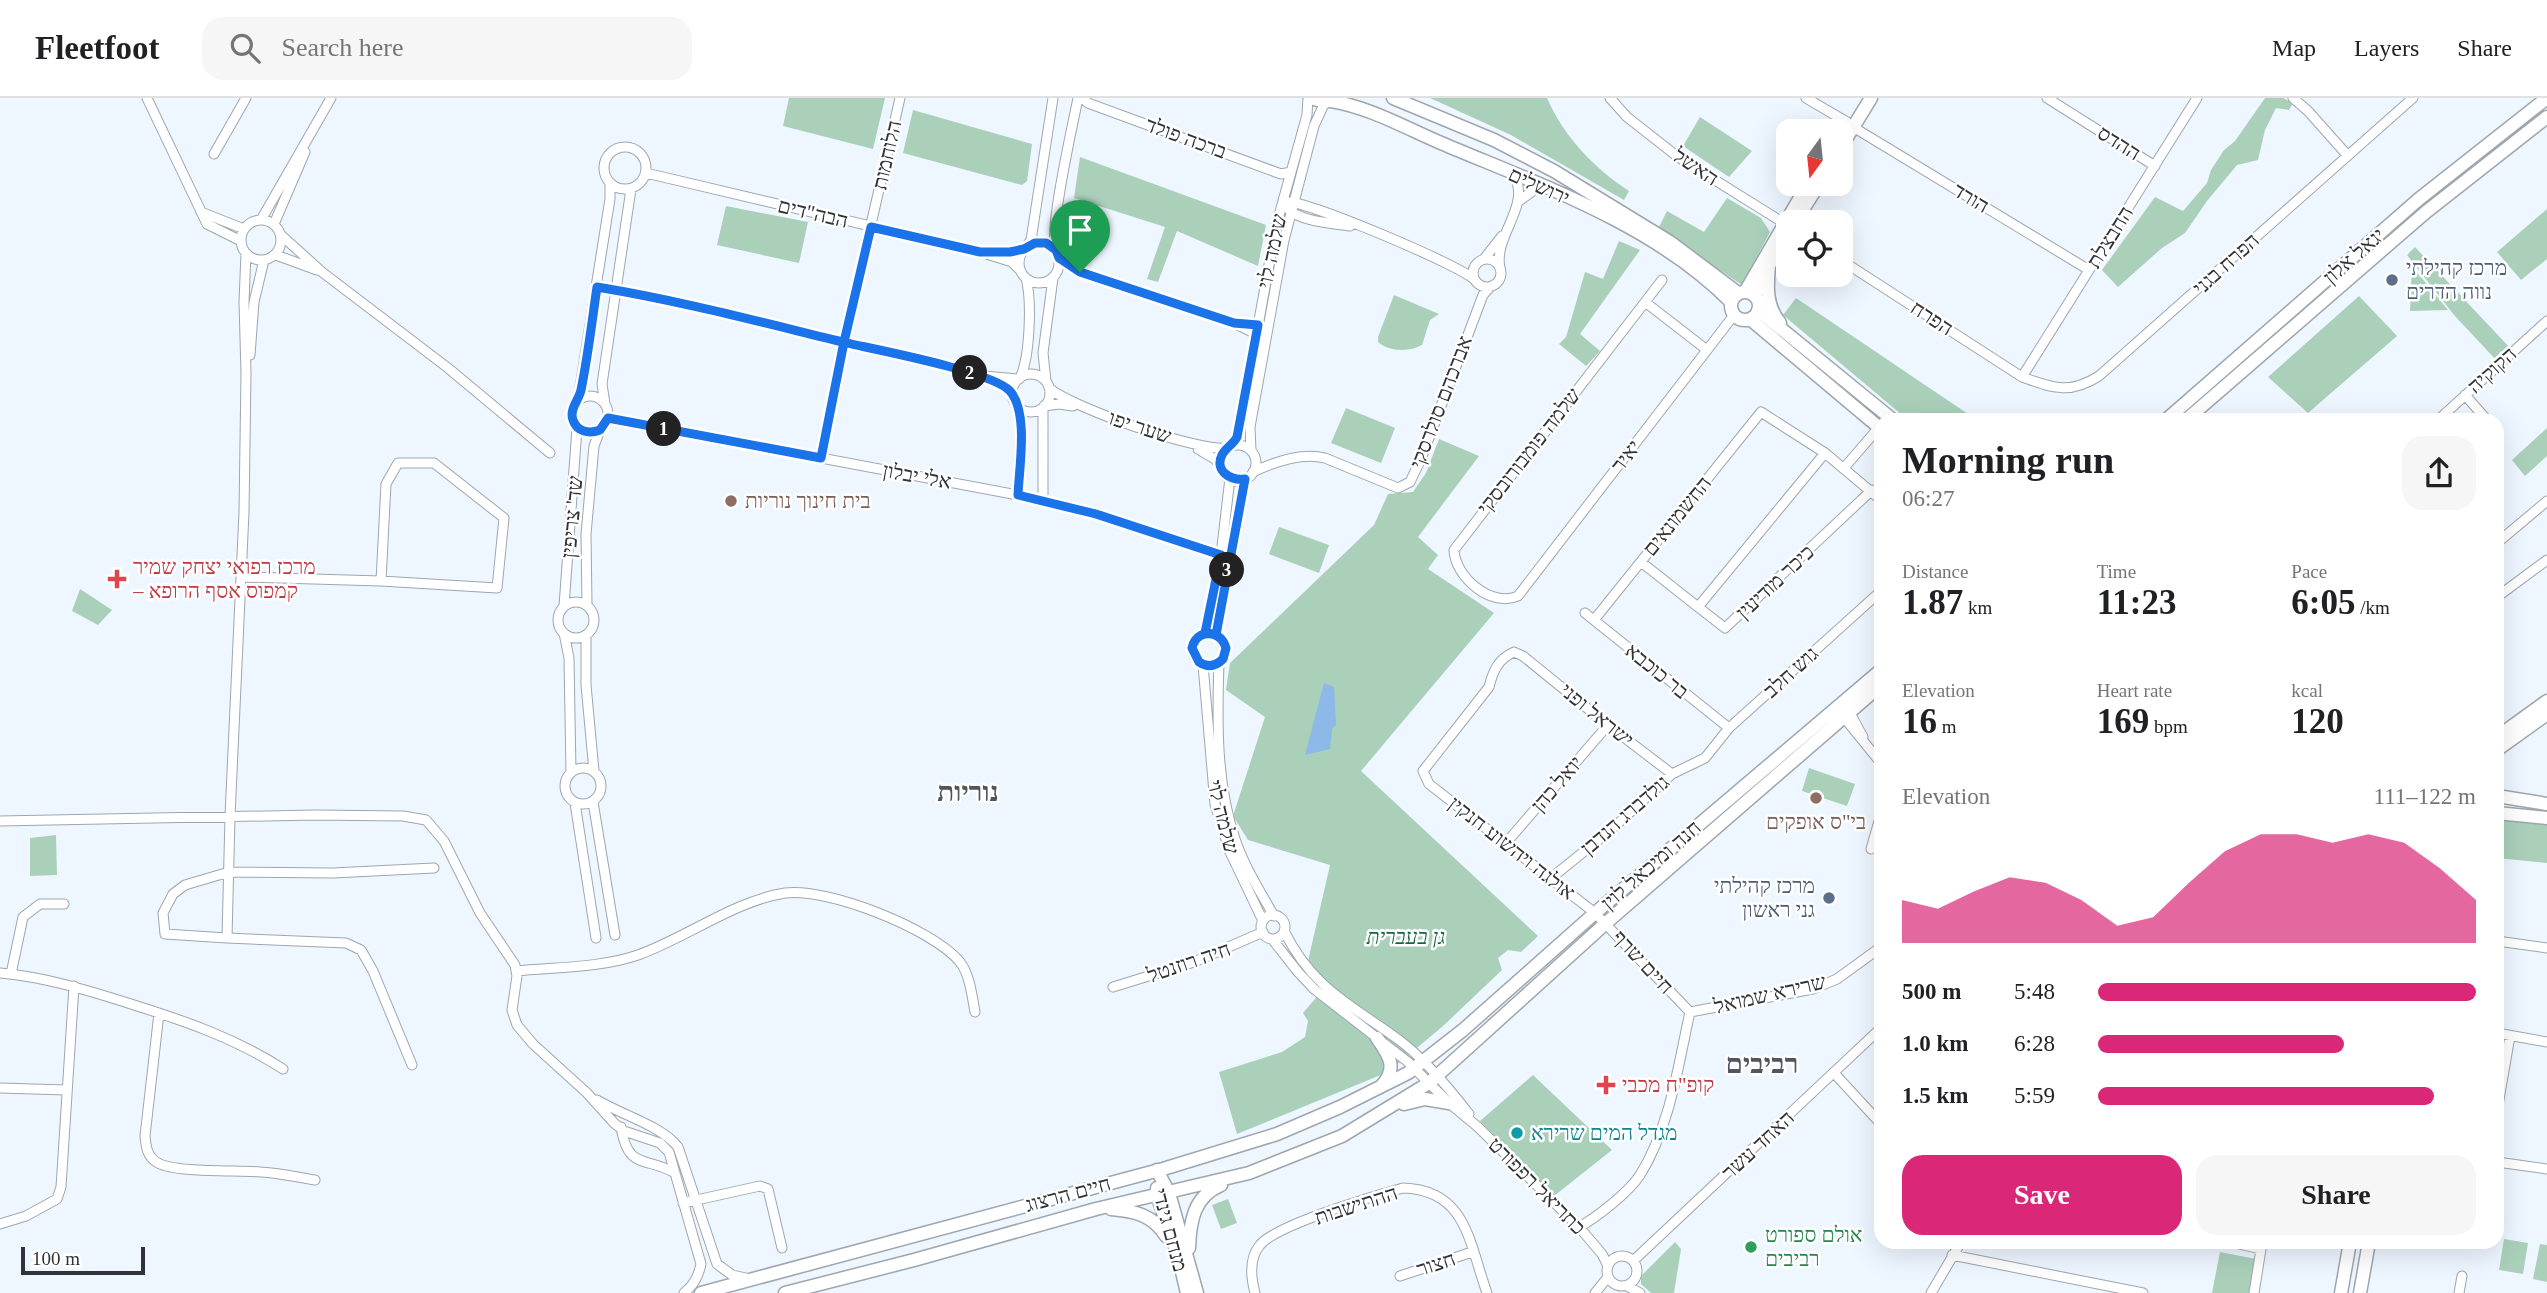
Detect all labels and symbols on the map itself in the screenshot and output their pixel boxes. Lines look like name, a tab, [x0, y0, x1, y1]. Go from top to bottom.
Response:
street label: ברכה פולד	[1142, 112, 1230, 164]
street label: הלוחמות	[867, 118, 907, 192]
north arrow	[1776, 119, 1853, 196]
street label: ההדס	[2093, 121, 2145, 165]
street label: האשל	[1668, 143, 1723, 191]
street label: ירושלים	[1505, 162, 1573, 210]
street label: הורד	[1949, 178, 1993, 218]
street label: הבה"דים	[775, 193, 851, 233]
pin	[1050, 200, 1110, 272]
street label: החבצלת	[2082, 202, 2138, 272]
street label: שלמה לוי	[1252, 212, 1292, 290]
street label: יגאל אלון	[2318, 223, 2390, 289]
street label: הפרח בגני	[2188, 228, 2264, 300]
place label: מרכז קהילתי נווה הדרים	[2406, 256, 2507, 304]
marker: מרכז קהילתי נווה הדרים	[2384, 272, 2400, 288]
street label: הפרח	[1906, 295, 1958, 341]
street label: אברכהם סולרסקי	[1405, 332, 1477, 472]
street label: הקוקיה	[2463, 342, 2521, 398]
pin: 2	[953, 356, 988, 390]
street label: שלמה פומבורובסקי	[1472, 383, 1586, 519]
street label: שער יפו	[1106, 406, 1174, 448]
pin: 1	[646, 412, 682, 446]
street label: יאיר	[1606, 435, 1646, 477]
street label: אלי יבלון	[881, 458, 953, 494]
street label: החשמונאים	[1638, 471, 1716, 561]
street label: שד' צריפין	[556, 475, 588, 559]
place label: בית חינוך נוריות	[745, 489, 871, 513]
marker: בית חינוך נוריות	[723, 493, 739, 509]
street label: כיכר מודיעין	[1731, 540, 1819, 624]
pin: 3	[1210, 552, 1244, 588]
place label: מרכז רפואי יצחק שמיר – קמפוס אסף הרופא	[132, 555, 316, 603]
marker: מרכז רפואי יצחק שמיר – קמפוס אסף הרופא	[107, 569, 127, 589]
street label: בר כוכבא	[1621, 638, 1693, 704]
street label: גוש חלב	[1759, 641, 1823, 703]
street label: ישראל ופני	[1556, 678, 1638, 752]
street label: יואל כהן	[1526, 751, 1588, 817]
street label: גולדברג הנדבן	[1576, 770, 1674, 860]
district label: נוריות	[937, 776, 999, 807]
street label: שלמה לוי	[1202, 778, 1244, 856]
marker: בי"ס אופקים	[1808, 790, 1824, 806]
street label: אולגה ויהשוע חנקין	[1444, 791, 1580, 905]
place label: בי"ס אופקים	[1766, 810, 1866, 834]
street label: חנה ומיכאל לוין	[1596, 815, 1706, 915]
place label: מרכז קהילתי גני ראשון	[1714, 874, 1815, 922]
marker: מרכז קהילתי גני ראשון	[1821, 890, 1837, 906]
park label: גן בעברית	[1366, 925, 1445, 949]
street label: חיים שרף	[1608, 925, 1678, 999]
street label: חיה רוזנטל	[1143, 937, 1234, 988]
street label: שרירא שמואל	[1711, 969, 1828, 1019]
district label: רביבים	[1726, 1048, 1798, 1079]
place label: קופ"ח מכבי	[1622, 1073, 1714, 1097]
marker: קופ"ח מכבי	[1596, 1075, 1616, 1095]
street label: האחד עשר	[1717, 1106, 1799, 1184]
place label: מגדל המים שרירא	[1531, 1121, 1678, 1145]
marker: מגדל המים שרירא	[1509, 1125, 1525, 1141]
street label: כתריאל רפפורט	[1484, 1133, 1590, 1239]
street label: חיים הרצוג	[1023, 1171, 1113, 1217]
street label: ההתישבות	[1312, 1180, 1400, 1230]
street label: מנחם גינדי	[1147, 1186, 1193, 1274]
place label: אולם ספורט רביבים	[1765, 1223, 1862, 1271]
marker: אולם ספורט רביבים	[1743, 1239, 1759, 1255]
scale bar	[21, 1244, 145, 1276]
street label: חצור	[1414, 1247, 1458, 1281]

